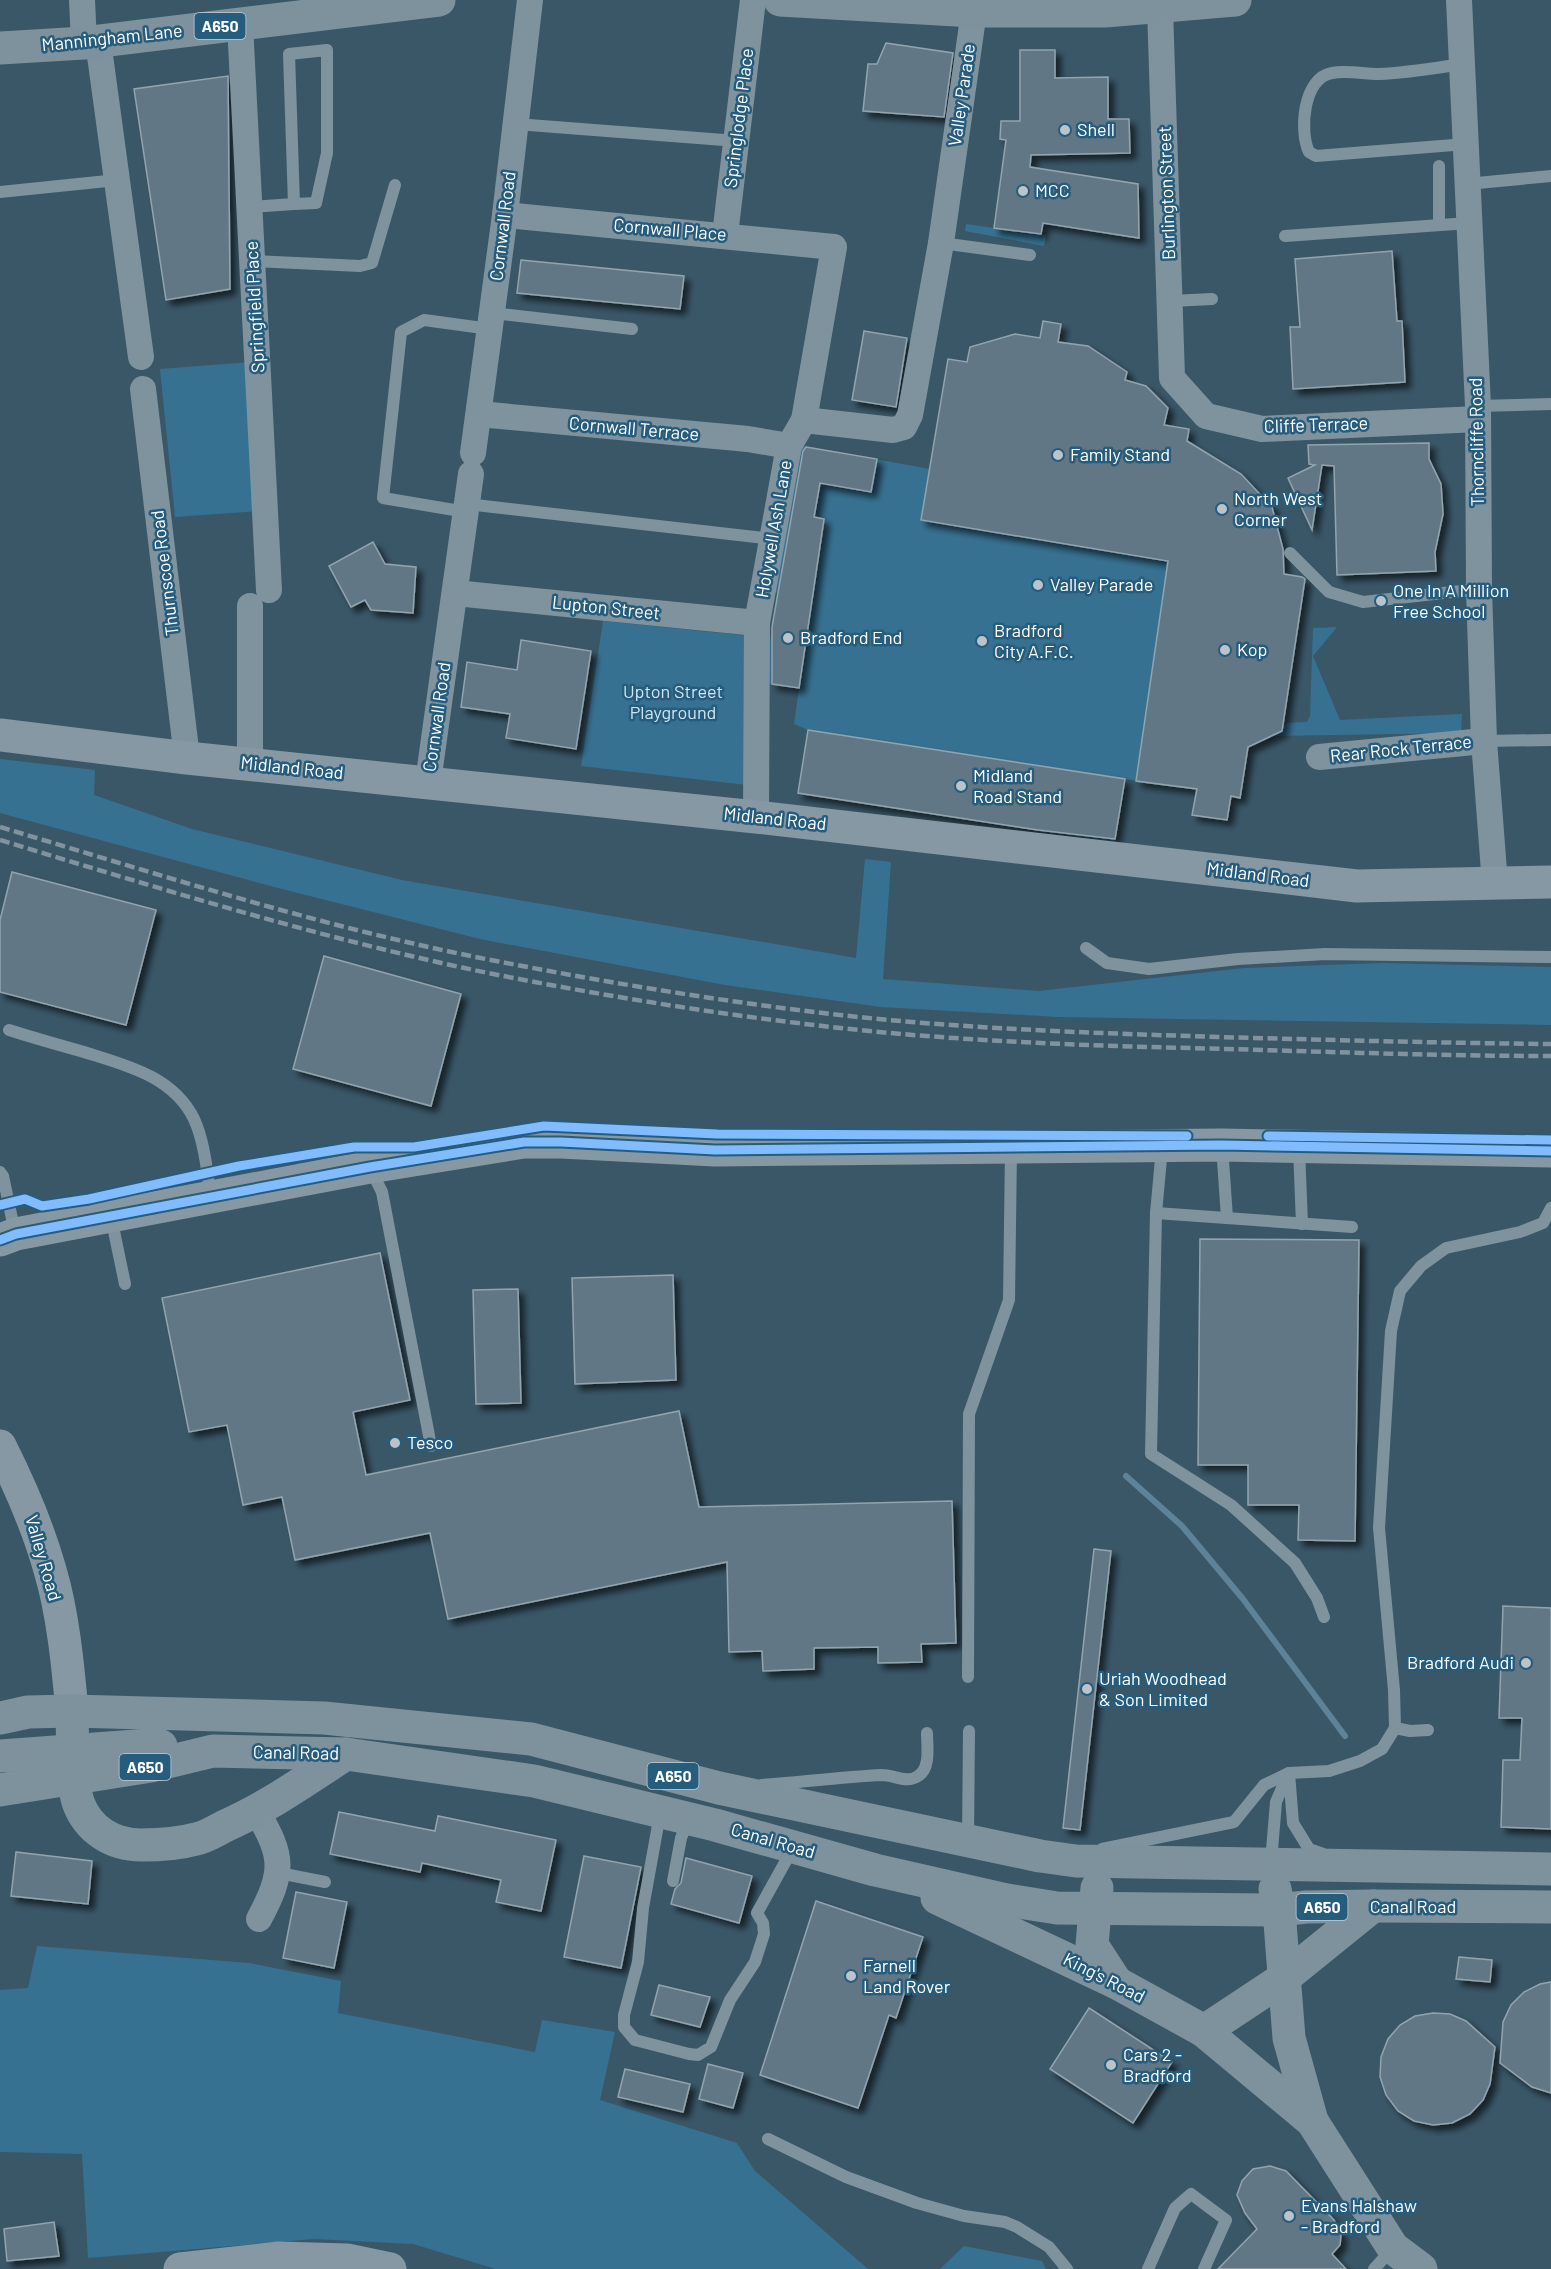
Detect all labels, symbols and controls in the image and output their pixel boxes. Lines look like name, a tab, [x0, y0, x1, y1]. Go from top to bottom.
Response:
road number: A650	[194, 13, 246, 39]
street label: Manningham Lane	[40, 19, 183, 55]
street label: Valley Parade	[943, 42, 979, 148]
street label: Springlodge Place	[719, 47, 757, 189]
place label: Shell	[1077, 118, 1115, 140]
marker: Shell	[1058, 123, 1072, 137]
street label: Burlington Street	[1153, 126, 1179, 260]
street label: Cornwall Road	[484, 170, 520, 282]
place label: MCC	[1035, 179, 1070, 201]
marker: MCC	[1016, 184, 1030, 198]
street label: Cornwall Place	[613, 213, 728, 245]
street label: Springfield Place	[240, 241, 268, 374]
street label: Thorncliffe Road	[1464, 377, 1488, 507]
street label: Cornwall Terrace	[568, 411, 700, 445]
street label: Cliffe Terrace	[1263, 411, 1369, 437]
place label: Family Stand	[1070, 443, 1170, 465]
marker: Family Stand	[1051, 448, 1065, 462]
street label: Holywell Ash Lane	[750, 458, 796, 600]
place label: North West Corner	[1234, 487, 1322, 530]
marker: North West Corner	[1215, 502, 1229, 516]
street label: Thurnscoe Road	[145, 509, 183, 637]
place label: Valley Parade	[1050, 573, 1153, 595]
marker: Valley Parade	[1031, 578, 1045, 592]
place label: One In A Million Free School	[1393, 579, 1509, 622]
street label: Lupton Street	[551, 590, 661, 624]
marker: One In A Million Free School	[1374, 594, 1388, 608]
place label: Bradford City A.F.C.	[994, 619, 1074, 662]
place label: Bradford End	[800, 626, 902, 648]
marker: Bradford End	[781, 631, 795, 645]
marker: Bradford City A.F.C.	[975, 634, 989, 648]
place label: Kop	[1237, 638, 1267, 660]
marker: Kop	[1218, 643, 1232, 657]
street label: Cornwall Road	[417, 661, 455, 773]
park label: Upton Street Playground	[623, 680, 723, 723]
street label: Rear Rock Terrace	[1329, 730, 1473, 766]
street label: Midland Road	[240, 751, 345, 783]
place label: Midland Road Stand	[973, 764, 1062, 807]
marker: Midland Road Stand	[954, 779, 968, 793]
street label: Midland Road	[723, 802, 828, 834]
street label: Midland Road	[1205, 857, 1311, 891]
place label: Tesco	[407, 1431, 453, 1453]
marker: Tesco	[388, 1436, 402, 1450]
street label: Valley Road	[21, 1512, 67, 1603]
place label: Bradford Audi	[1407, 1651, 1514, 1673]
marker: Bradford Audi	[1519, 1656, 1533, 1670]
place label: Uriah Woodhead & Son Limited	[1099, 1667, 1227, 1710]
marker: Uriah Woodhead & Son Limited	[1080, 1682, 1094, 1696]
street label: Canal Road	[253, 1740, 339, 1764]
road number: A650	[120, 1754, 170, 1780]
road number: A650	[648, 1763, 698, 1789]
street label: Canal Road	[729, 1818, 818, 1863]
road number: A650	[1296, 1894, 1348, 1920]
street label: Canal Road	[1370, 1895, 1456, 1917]
street label: King's Road	[1060, 1947, 1149, 2007]
place label: Farnell Land Rover	[863, 1954, 951, 1997]
marker: Farnell Land Rover	[844, 1969, 858, 1983]
place label: Cars 2 - Bradford	[1123, 2043, 1192, 2086]
marker: Cars 2 - Bradford	[1104, 2058, 1118, 2072]
place label: Evans Halshaw - Bradford	[1301, 2194, 1417, 2237]
marker: Evans Halshaw - Bradford	[1282, 2209, 1296, 2223]

